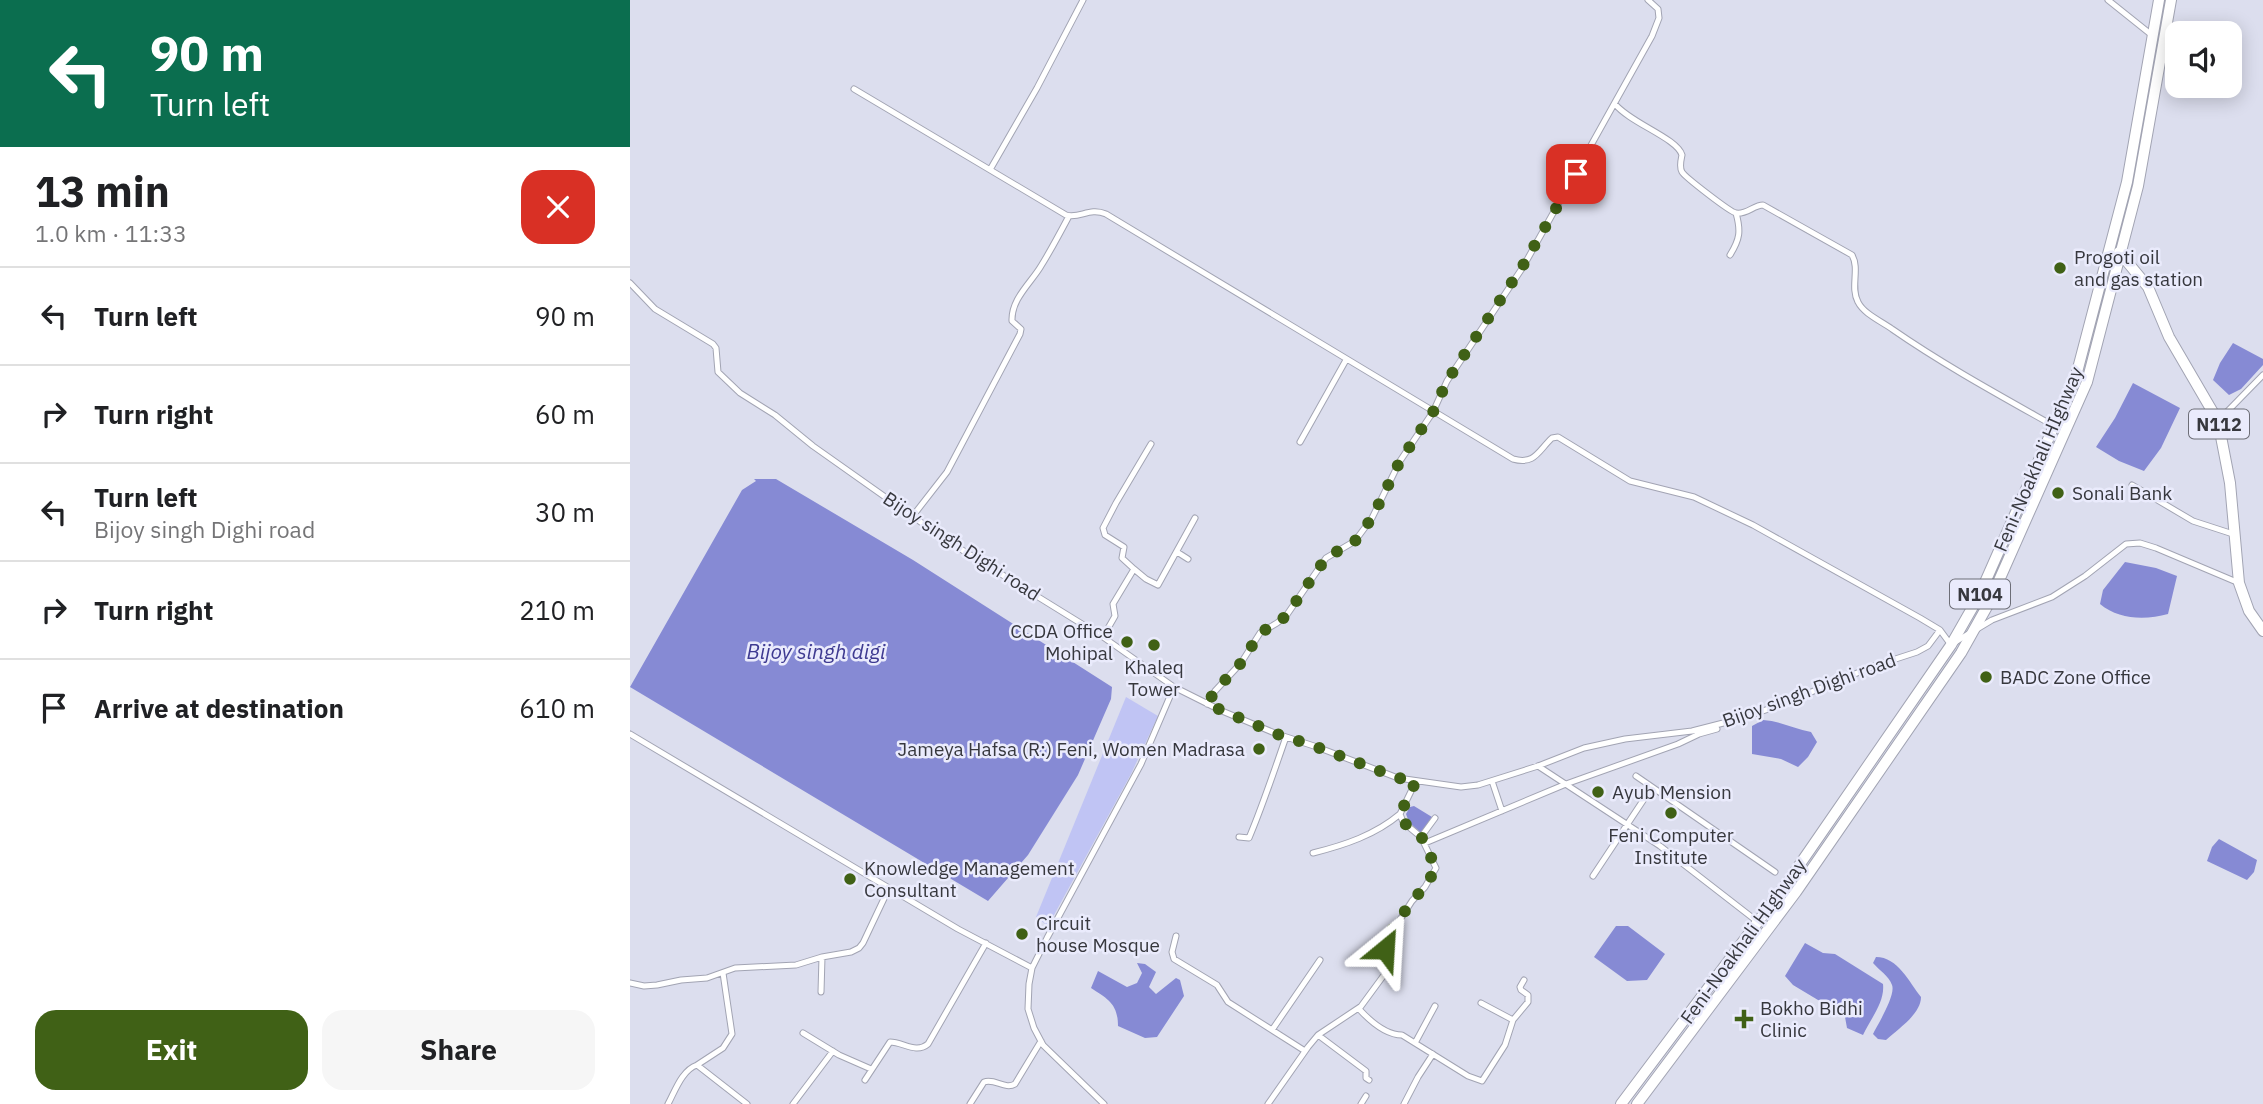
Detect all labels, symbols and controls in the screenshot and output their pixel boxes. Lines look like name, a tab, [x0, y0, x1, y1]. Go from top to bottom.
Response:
text: 90 m	[150, 21, 264, 84]
map controls	[2165, 21, 2242, 98]
button: sound	[2165, 21, 2242, 98]
icon: left	[35, 28, 126, 119]
text: Turn left	[150, 83, 270, 125]
pin	[1546, 144, 1606, 204]
icon: arrive	[1557, 155, 1595, 193]
text: 13 min	[35, 164, 170, 219]
button: close	[521, 170, 595, 244]
text: 1.0 km · 11:33	[35, 218, 187, 248]
place label: Progoti oil and gas station	[2074, 245, 2203, 291]
marker: Progoti oil and gas station	[2052, 260, 2068, 276]
icon: left	[35, 297, 73, 335]
text: Turn left	[94, 299, 197, 333]
text: 90 m	[535, 299, 595, 333]
street label: Feni-Noakhali HIghway	[1988, 362, 2088, 555]
icon: right	[35, 395, 73, 433]
text: Turn right	[94, 397, 213, 431]
text: 60 m	[535, 397, 595, 431]
road number: N112	[2189, 410, 2249, 438]
text: Turn left	[94, 480, 197, 514]
place label: Sonali Bank	[2072, 481, 2172, 505]
marker: Sonali Bank	[2050, 485, 2066, 501]
street label: Bijoy singh Dighi road	[879, 486, 1045, 606]
icon: left	[35, 493, 73, 531]
text: 30 m	[535, 495, 595, 529]
text: Bijoy singh Dighi road	[94, 514, 315, 544]
road number: N104	[1950, 580, 2010, 608]
icon: right	[35, 591, 73, 629]
text: Turn right	[94, 593, 213, 627]
text: 210 m	[519, 593, 595, 627]
place label: CCDA Office Mohipal	[1010, 619, 1113, 665]
marker: CCDA Office Mohipal	[1119, 634, 1135, 650]
water label: Bijoy singh digi	[747, 637, 886, 665]
marker: Khaleq Tower	[1146, 637, 1162, 653]
street label: Bijoy singh Dighi road	[1719, 647, 1899, 733]
place label: Khaleq Tower	[1124, 655, 1184, 701]
place label: BADC Zone Office	[2000, 665, 2151, 689]
marker: BADC Zone Office	[1978, 669, 1994, 685]
icon: arrive	[35, 689, 73, 727]
text: Arrive at destination	[94, 691, 344, 725]
text: 610 m	[519, 691, 595, 725]
place label: Jameya Hafsa (R:) Feni, Women Madrasa	[897, 737, 1245, 761]
marker: Jameya Hafsa (R:) Feni, Women Madrasa	[1251, 741, 1267, 757]
place label: Ayub Mension	[1612, 780, 1732, 804]
marker: Ayub Mension	[1590, 784, 1606, 800]
marker: Feni Computer Institute	[1663, 805, 1679, 821]
place label: Feni Computer Institute	[1608, 823, 1734, 869]
street label: Feni-Noakhali HIghway	[1675, 853, 1811, 1029]
place label: Knowledge Management Consultant	[864, 856, 1075, 902]
marker: Knowledge Management Consultant	[842, 871, 858, 887]
place label: Circuit house Mosque	[1036, 911, 1160, 957]
position arrow	[1348, 912, 1422, 986]
marker: Circuit house Mosque	[1014, 926, 1030, 942]
place label: Bokho Bidhi Clinic	[1760, 996, 1863, 1042]
marker: Bokho Bidhi Clinic	[1734, 1009, 1754, 1029]
button: Exit	[35, 1010, 308, 1090]
button: Share	[322, 1010, 595, 1090]

